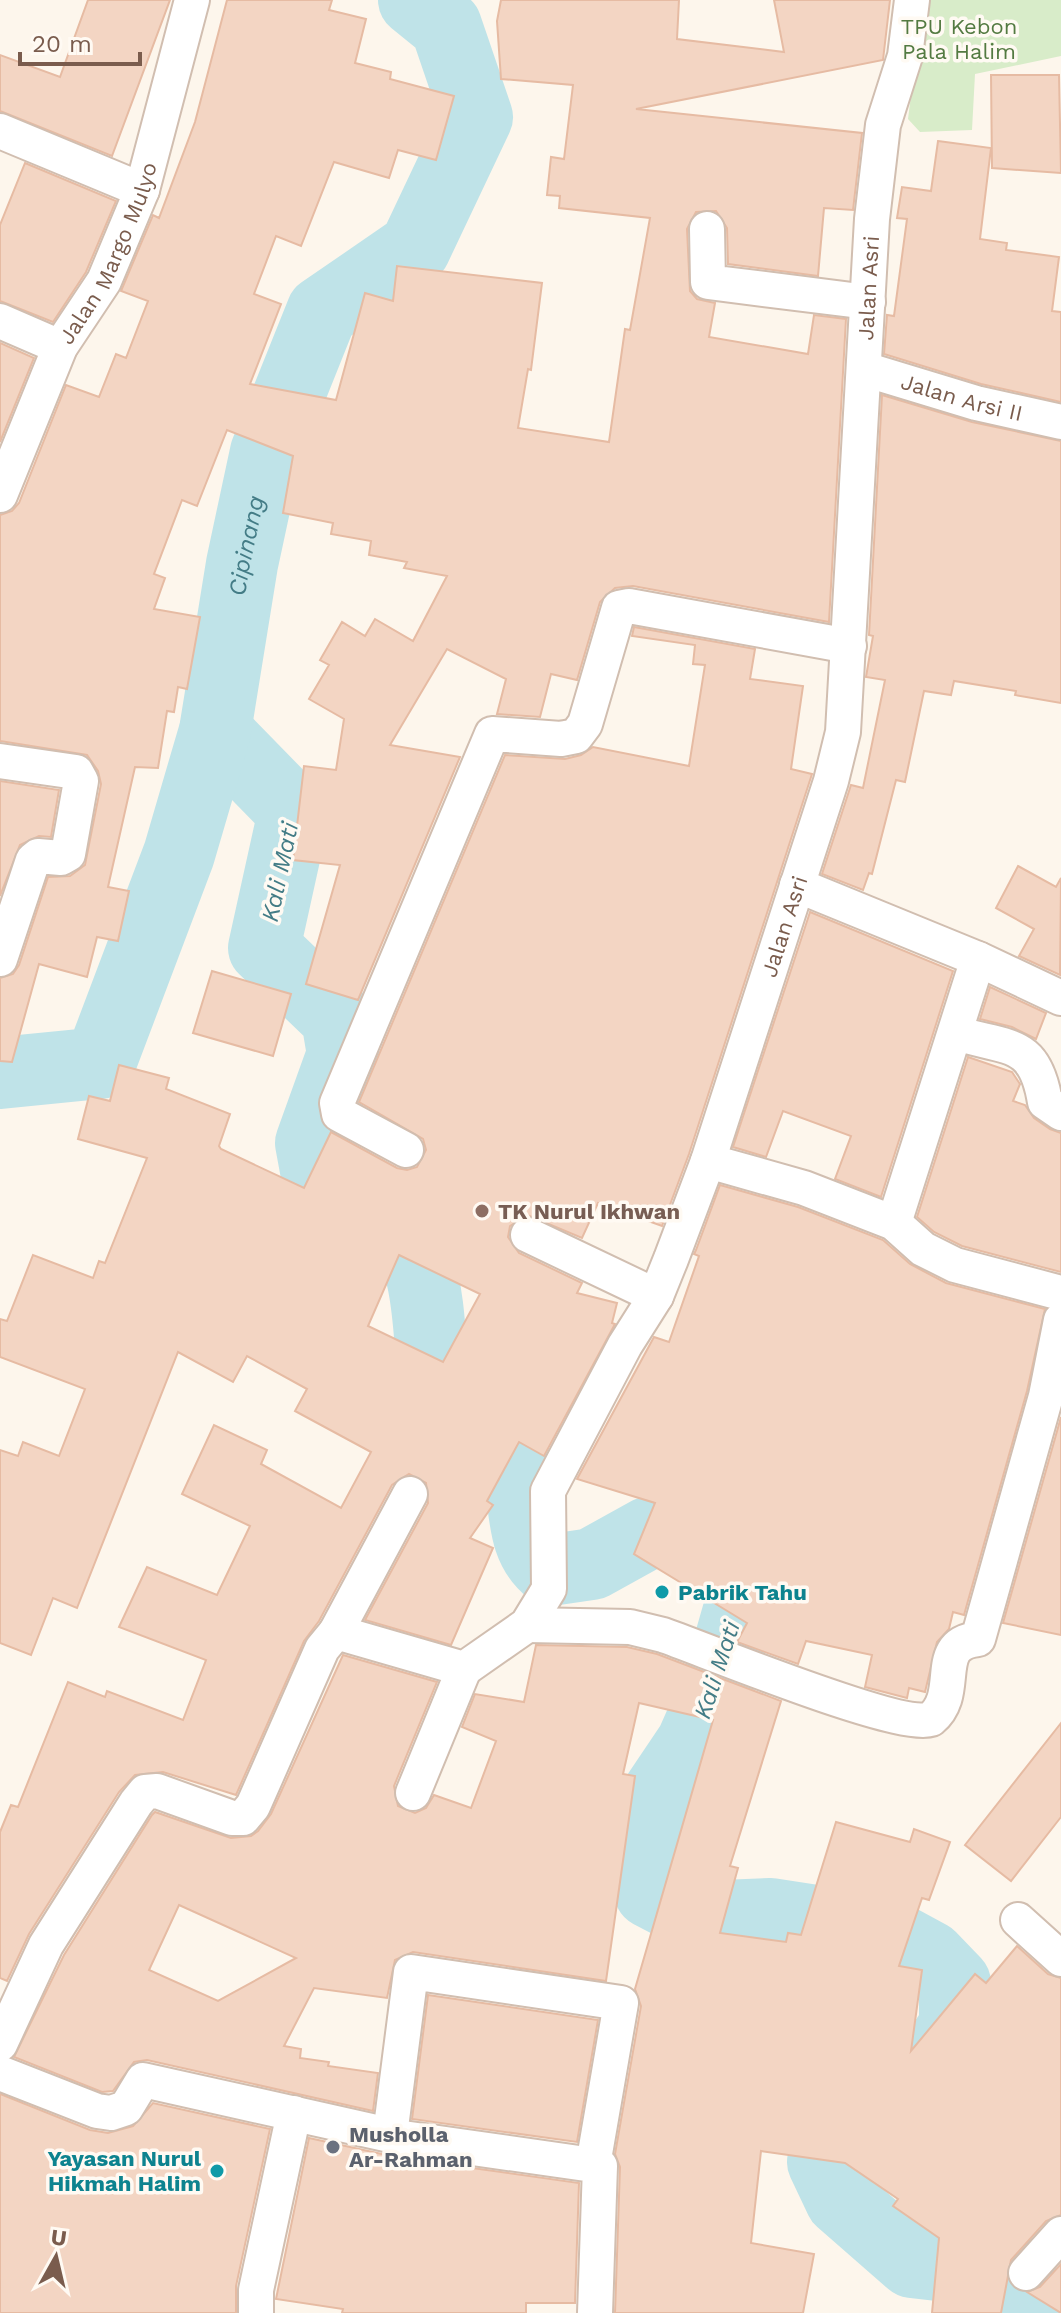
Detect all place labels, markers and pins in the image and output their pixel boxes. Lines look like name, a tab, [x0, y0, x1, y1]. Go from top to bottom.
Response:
place label: TK Nurul Ikhwan	[498, 1199, 680, 1224]
marker: TK Nurul Ikhwan	[473, 1202, 491, 1220]
place label: Pabrik Tahu	[678, 1580, 807, 1605]
marker: Pabrik Tahu	[653, 1583, 671, 1601]
place label: Musholla Ar-Rahman	[349, 2122, 473, 2172]
marker: Musholla Ar-Rahman	[324, 2138, 342, 2156]
place label: Yayasan Nurul Hikmah Halim	[47, 2146, 202, 2196]
marker: Yayasan Nurul Hikmah Halim	[208, 2162, 226, 2180]

